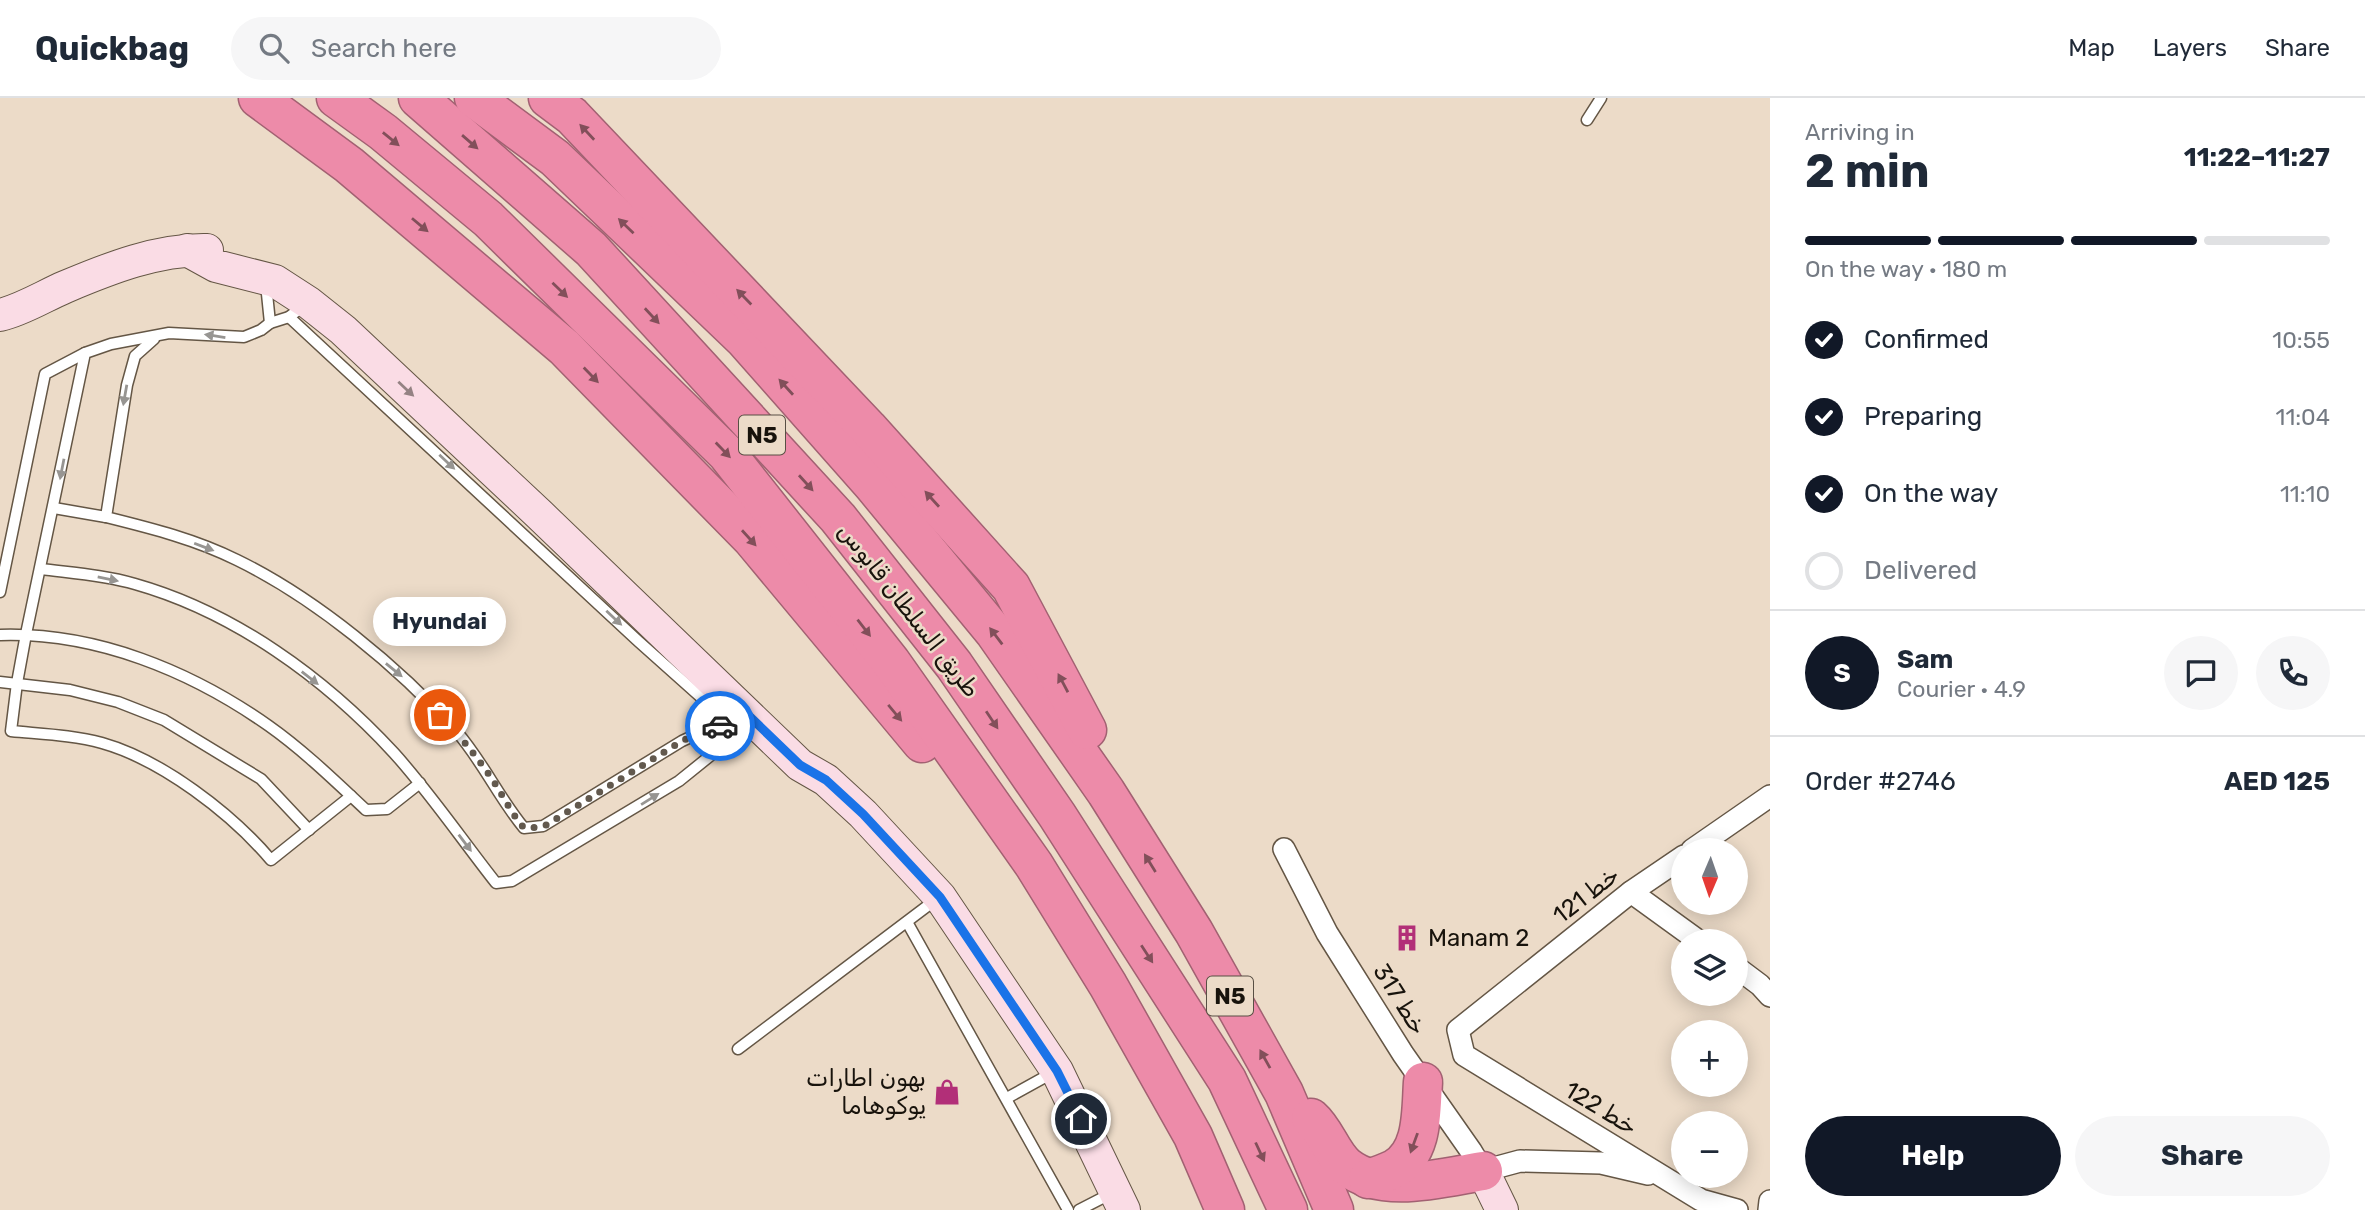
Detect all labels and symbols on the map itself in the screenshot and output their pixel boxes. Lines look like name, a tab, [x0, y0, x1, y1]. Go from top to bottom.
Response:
one-way arrow	[579, 123, 595, 141]
one-way arrow	[382, 131, 400, 146]
one-way arrow	[461, 134, 479, 150]
one-way arrow	[411, 217, 428, 232]
one-way arrow	[618, 219, 635, 235]
one-way arrow	[552, 282, 569, 299]
one-way arrow	[736, 289, 752, 306]
one-way arrow	[644, 307, 660, 324]
one-way arrow	[204, 330, 226, 341]
one-way arrow	[582, 366, 598, 383]
one-way arrow	[778, 378, 794, 396]
one-way arrow	[397, 380, 414, 396]
one-way arrow	[120, 384, 131, 406]
road number: N5	[739, 416, 785, 454]
one-way arrow	[714, 441, 730, 458]
one-way arrow	[438, 454, 455, 470]
one-way arrow	[56, 458, 67, 480]
one-way arrow	[798, 474, 814, 491]
one-way arrow	[925, 491, 940, 508]
street label: طريق السلطان قابوس	[832, 517, 986, 703]
one-way arrow	[741, 529, 757, 546]
one-way arrow	[194, 542, 215, 553]
one-way arrow	[97, 573, 119, 584]
callout: Hyundai	[374, 596, 506, 645]
one-way arrow	[605, 609, 622, 626]
one-way arrow	[857, 618, 872, 636]
one-way arrow	[990, 627, 1004, 645]
one-way arrow	[385, 662, 403, 677]
one-way arrow	[301, 670, 319, 684]
one-way arrow	[1057, 674, 1069, 693]
pin	[410, 685, 470, 745]
courier	[685, 691, 755, 761]
one-way arrow	[887, 704, 902, 721]
one-way arrow	[985, 711, 999, 729]
one-way arrow	[640, 792, 660, 805]
one-way arrow	[457, 834, 471, 852]
north arrow	[1671, 838, 1748, 915]
one-way arrow	[1144, 853, 1157, 872]
street label: خط 121	[1548, 861, 1624, 929]
building icon: Manam 2	[1392, 923, 1422, 953]
place label: Manam 2	[1428, 924, 1529, 952]
one-way arrow	[1141, 945, 1154, 964]
street label: خط 317	[1367, 958, 1433, 1040]
road number: N5	[1207, 976, 1253, 1015]
one-way arrow	[1259, 1049, 1271, 1069]
place label: بهون اطارات يوكوهاما	[806, 1064, 926, 1120]
street label: خط 122	[1560, 1076, 1642, 1140]
shop icon: بهون اطارات يوكوهاما	[932, 1077, 962, 1107]
pin	[1051, 1089, 1111, 1149]
one-way arrow	[1408, 1132, 1419, 1153]
one-way arrow	[1255, 1141, 1266, 1162]

